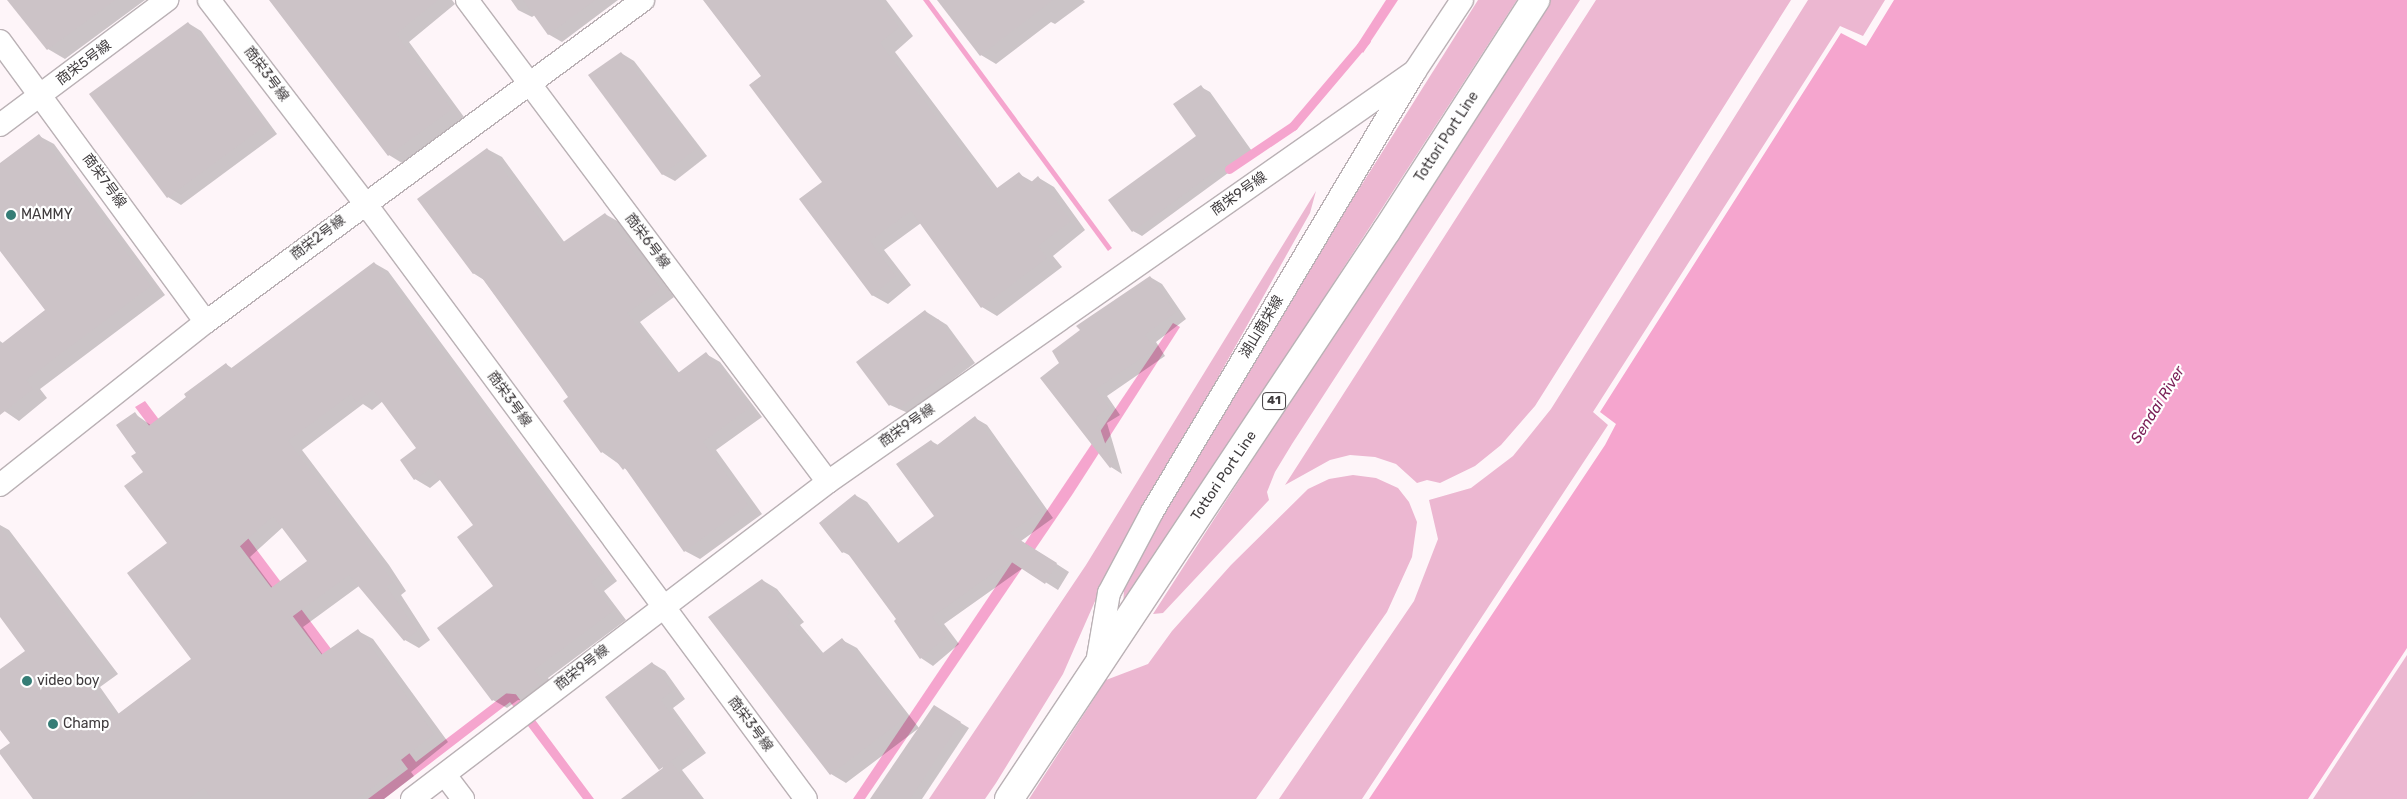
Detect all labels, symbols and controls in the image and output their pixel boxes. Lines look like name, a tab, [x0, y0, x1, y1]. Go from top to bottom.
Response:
street label: 商栄5号線	[53, 37, 115, 89]
street label: 商栄3号線	[240, 43, 292, 105]
street label: Tottori Port Line	[1411, 89, 1483, 185]
street label: 商栄7号線	[79, 151, 129, 211]
street label: 商栄9号線	[1208, 169, 1270, 219]
place label: MAMMY	[21, 207, 73, 223]
marker: MAMMY	[5, 209, 17, 221]
street label: 商栄6号線	[621, 210, 673, 272]
street label: 商栄2号線	[287, 212, 349, 264]
street label: 湖山商栄線	[1237, 293, 1287, 361]
water label: Sendai River	[2127, 363, 2189, 447]
street label: 商栄3号線	[483, 368, 535, 430]
road number: 41	[1262, 392, 1286, 411]
street label: 商栄9号線	[876, 401, 938, 451]
street label: Tottori Port Line	[1188, 428, 1260, 524]
street label: 商栄9号線	[551, 642, 613, 694]
place label: video boy	[37, 673, 100, 689]
marker: video boy	[21, 675, 33, 687]
street label: 商栄3号線	[724, 693, 776, 755]
place label: Champ	[63, 716, 109, 732]
marker: Champ	[47, 718, 59, 730]

